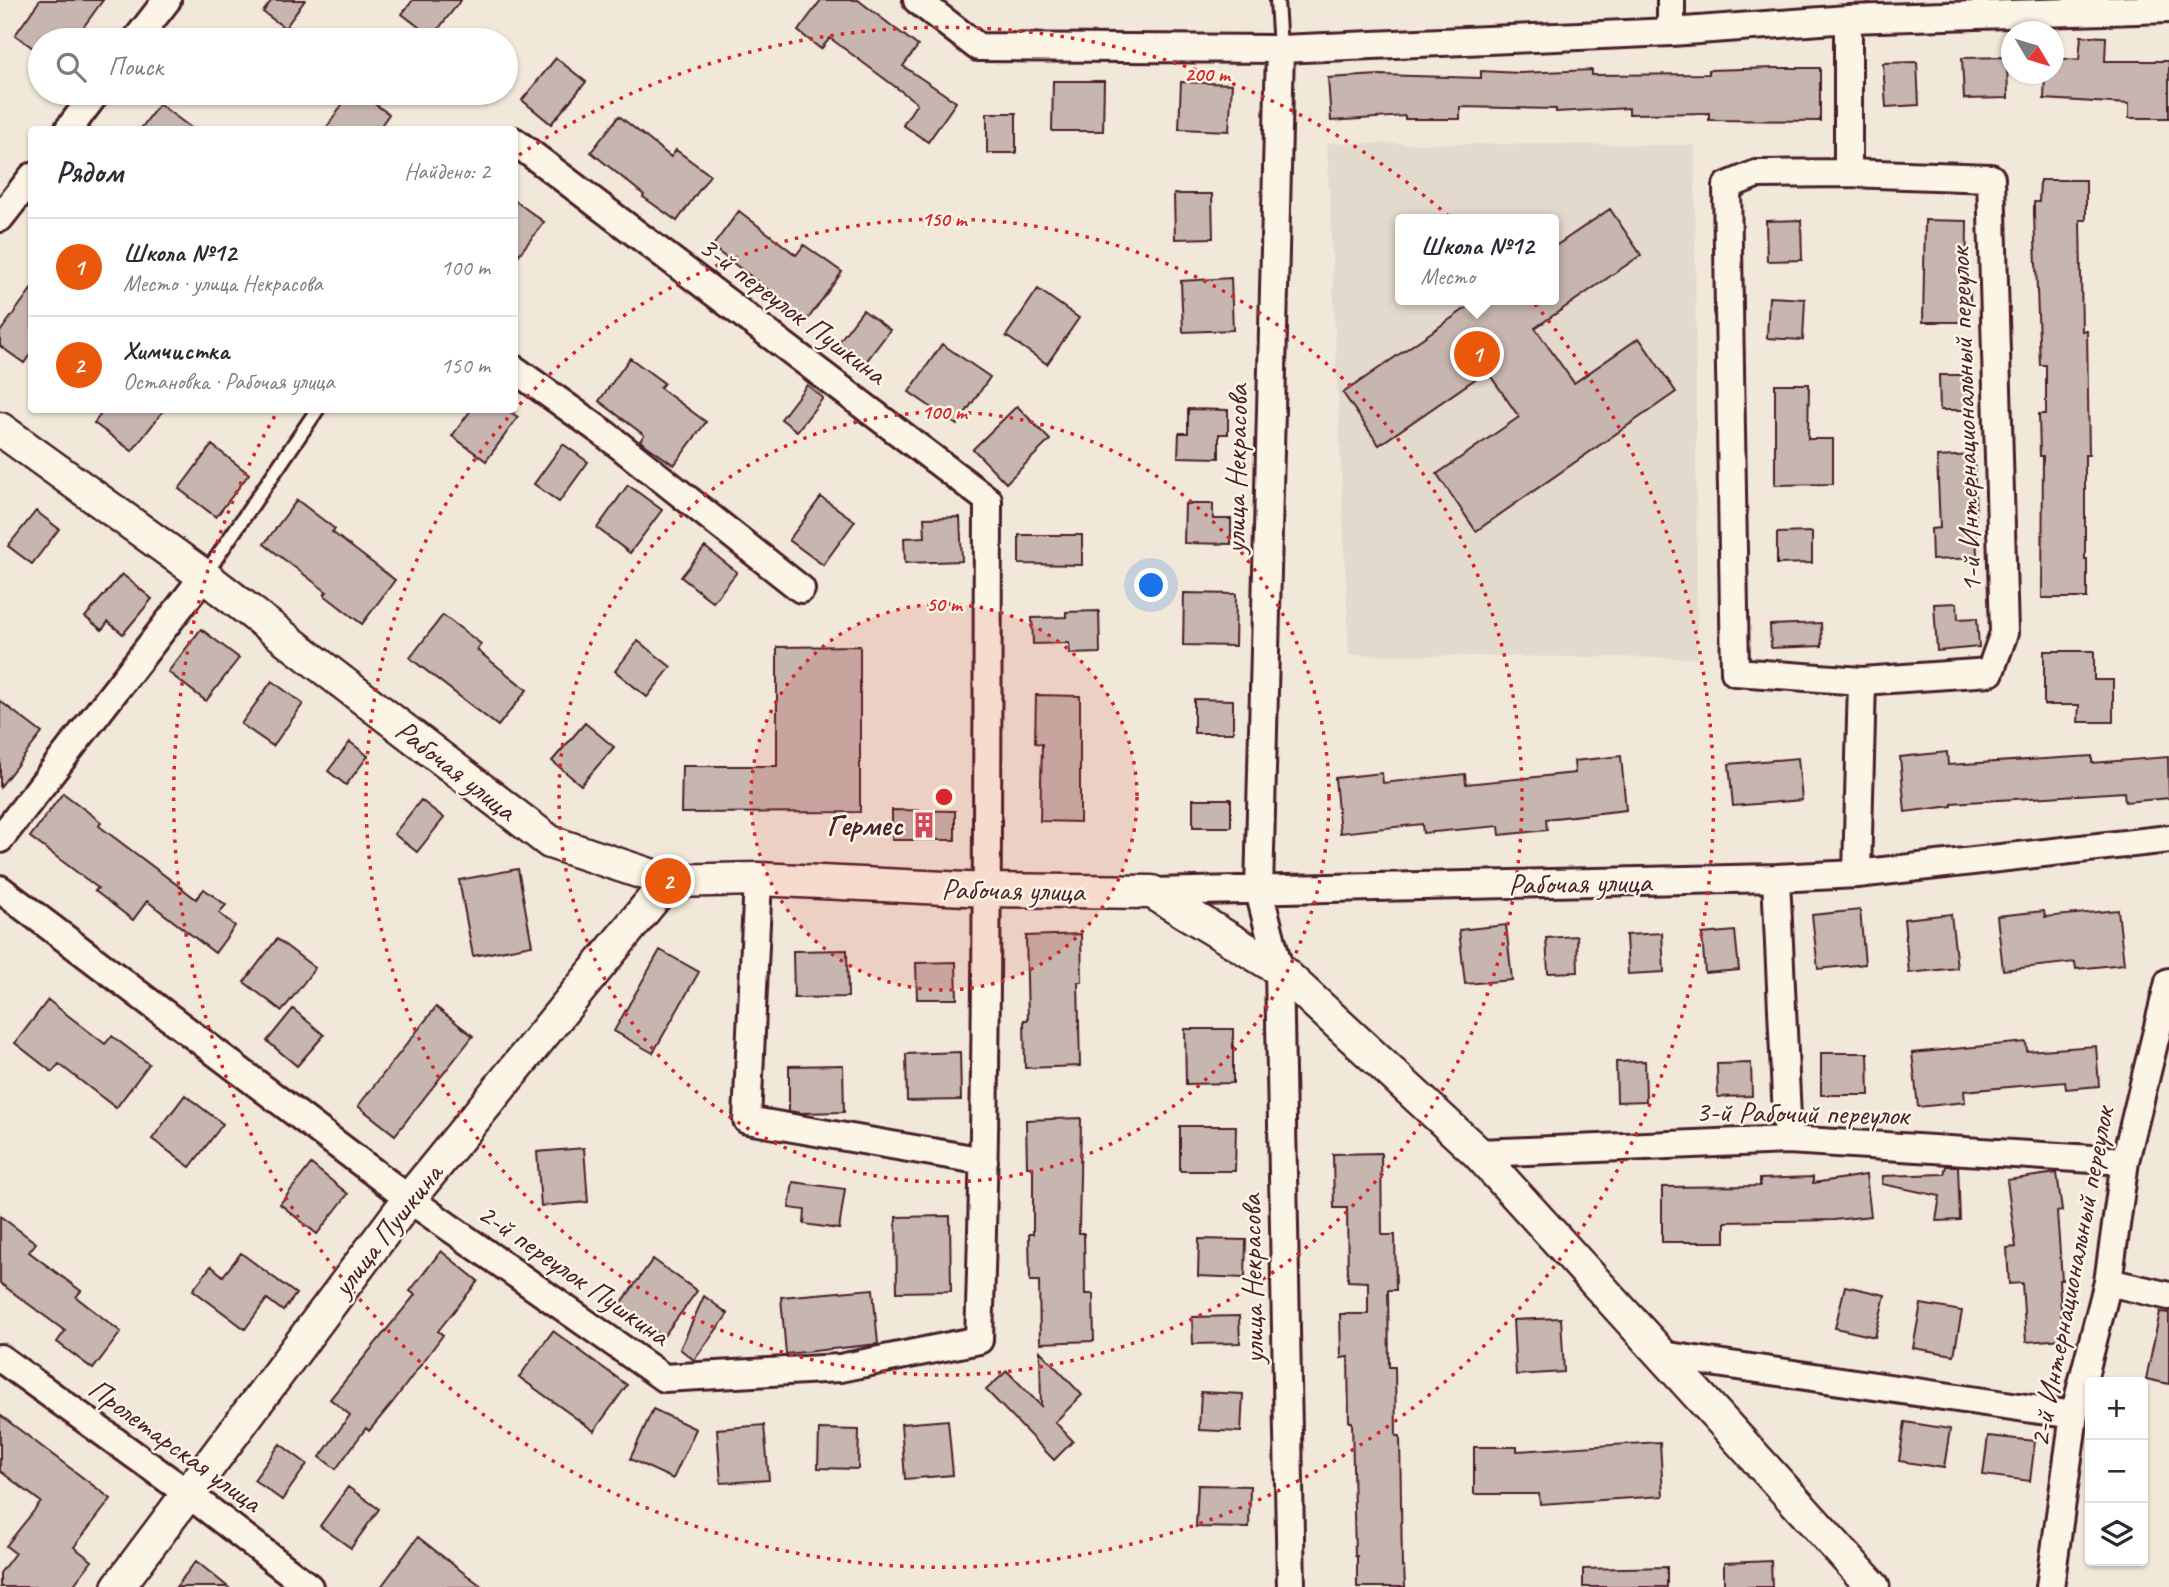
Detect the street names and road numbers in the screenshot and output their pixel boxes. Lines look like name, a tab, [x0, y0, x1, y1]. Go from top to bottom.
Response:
street label: 3-й переулок Пушкина	[692, 227, 896, 394]
street label: 1-й Интернациональный переулок	[1940, 244, 1990, 593]
street label: улица Некрасова	[1215, 382, 1257, 556]
street label: Рабочая улица	[388, 711, 526, 830]
street label: Рабочая улица	[1508, 863, 1654, 903]
street label: Рабочая улица	[941, 870, 1087, 910]
street label: 3-й Рабочий переулок	[1695, 1092, 1912, 1134]
street label: 2-й Интернациональный переулок	[2019, 1101, 2123, 1450]
street label: улица Пушкина	[322, 1154, 452, 1306]
street label: улица Некрасова	[1231, 1192, 1273, 1366]
street label: 2-й переулок Пушкина	[471, 1194, 679, 1355]
street label: Пролетарская улица	[81, 1369, 271, 1522]

